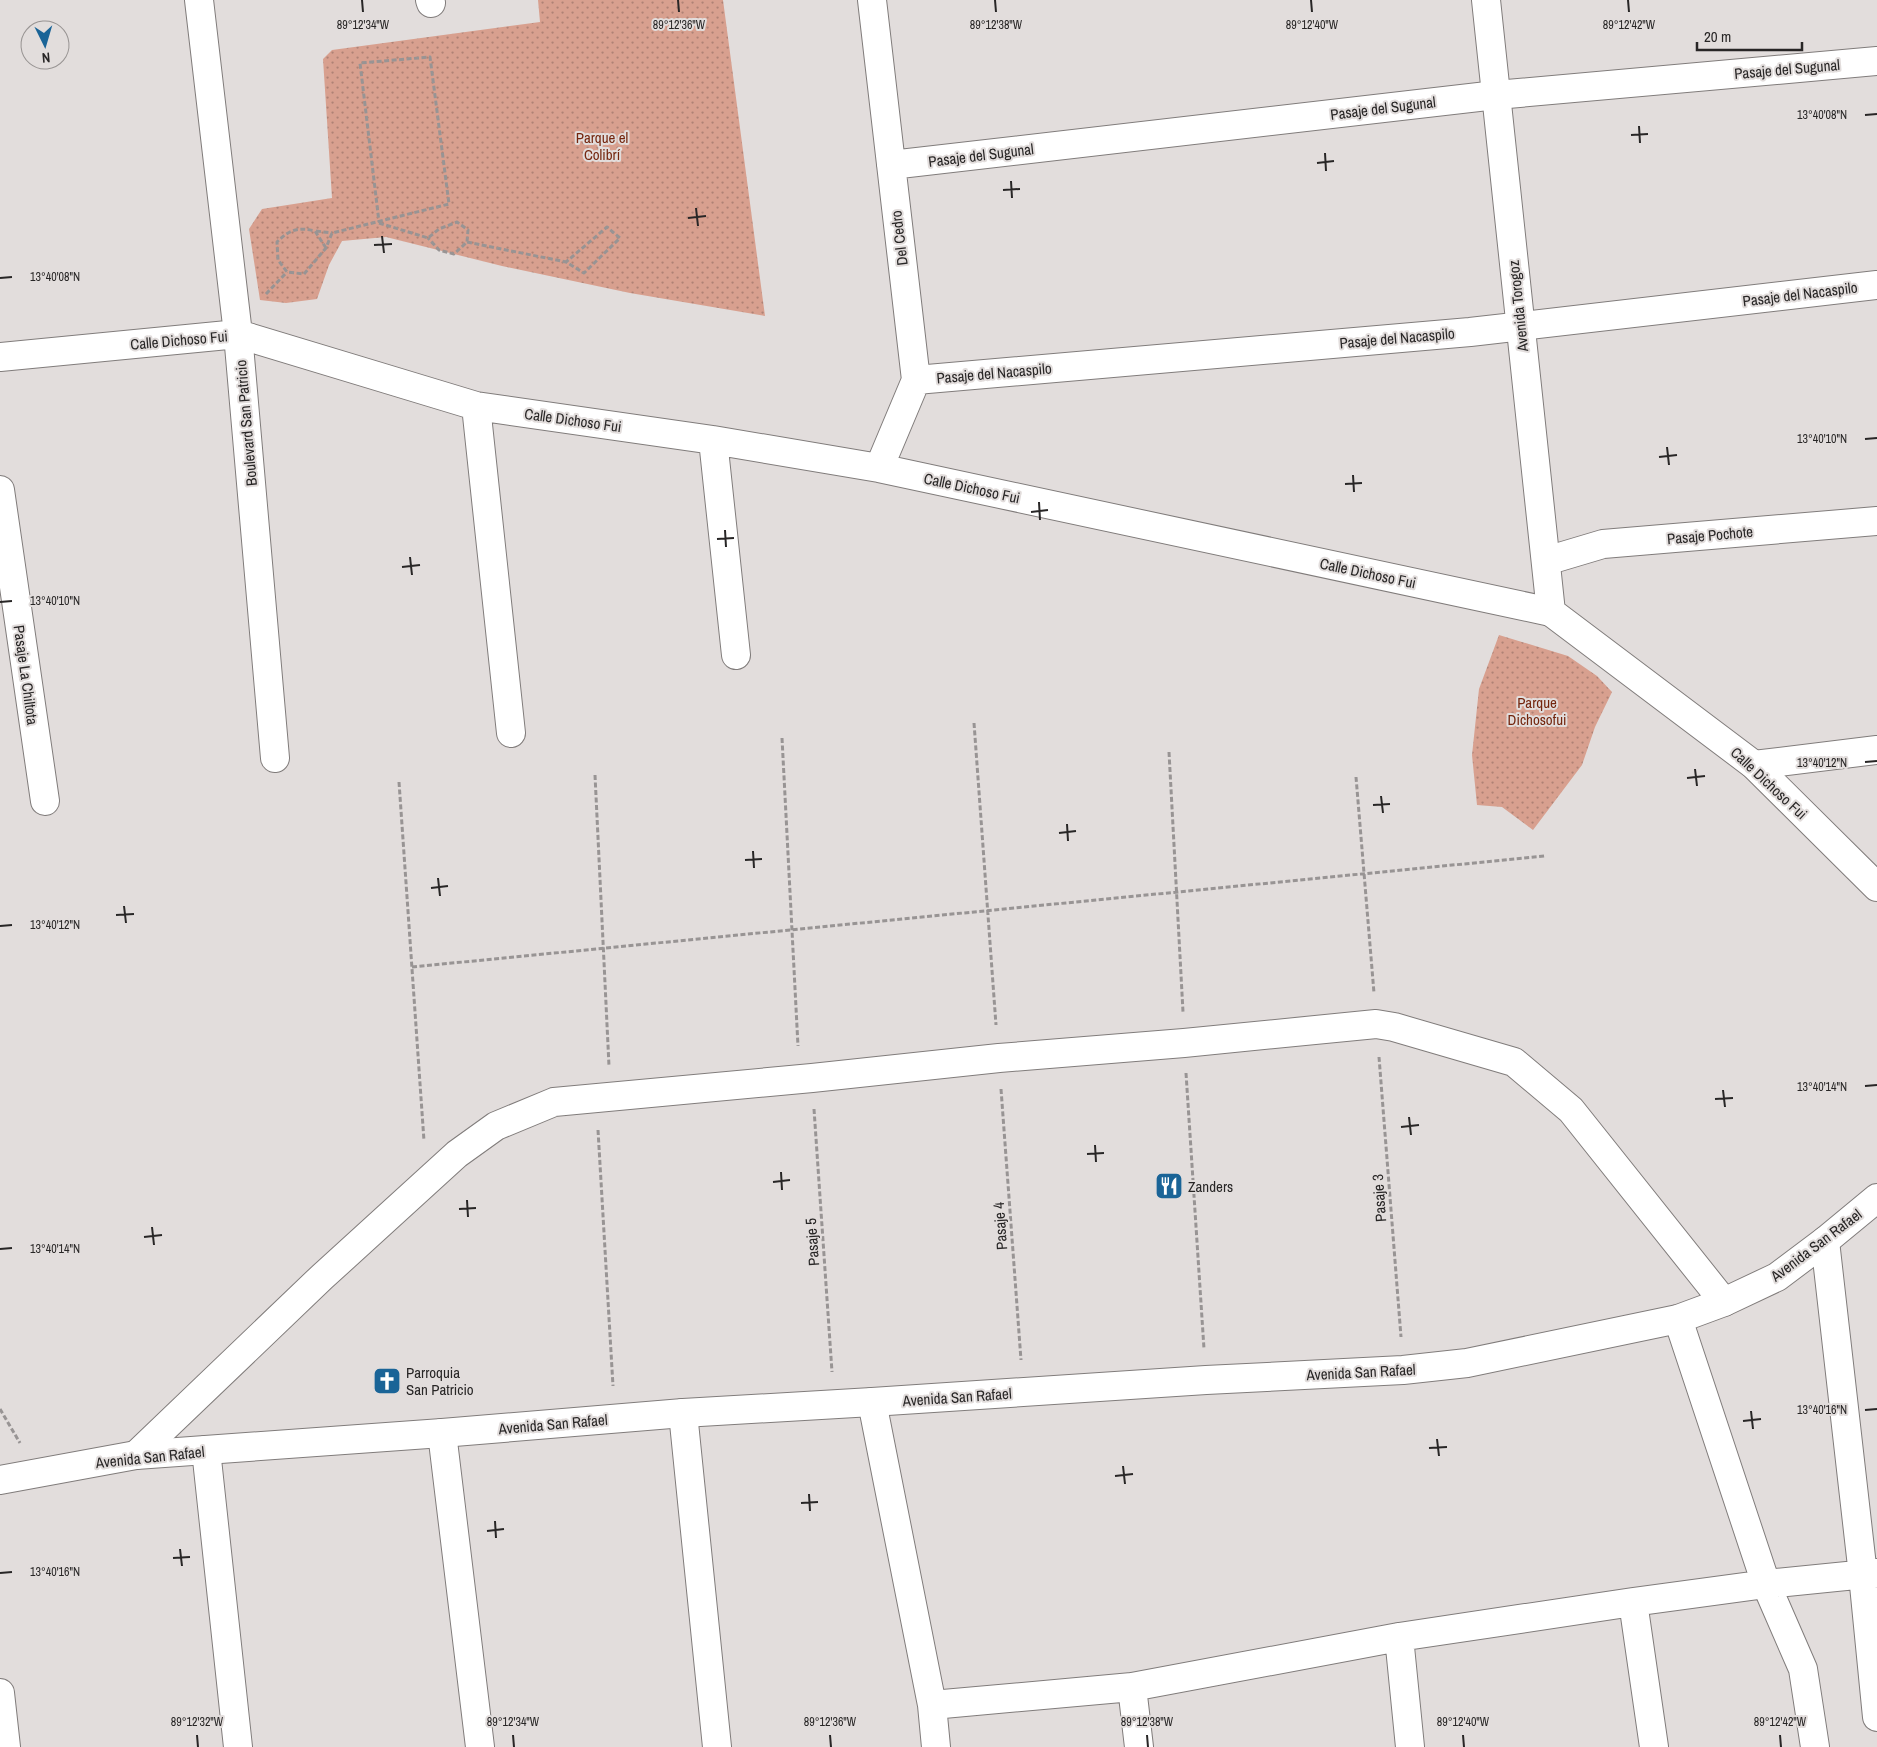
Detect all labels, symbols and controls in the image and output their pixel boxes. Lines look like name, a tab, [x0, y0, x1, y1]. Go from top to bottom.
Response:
text: 89°12'34"W	[337, 17, 390, 33]
text: 89°12'36"W	[653, 17, 706, 33]
text: 89°12'38"W	[970, 17, 1023, 33]
text: 89°12'40"W	[1286, 17, 1339, 33]
text: 89°12'42"W	[1603, 17, 1656, 33]
north arrow	[20, 20, 70, 70]
scale bar	[1697, 20, 1802, 52]
text: 20 m	[1704, 26, 1731, 47]
text: N	[41, 49, 51, 67]
street label: Pasaje del Sugunal	[1733, 54, 1841, 84]
street label: Pasaje del Sugunal	[1329, 91, 1437, 125]
text: 13°40'08"N	[1797, 107, 1847, 123]
park label: Parque el Colibrí	[576, 127, 628, 165]
street label: Pasaje del Sugunal	[927, 138, 1035, 172]
street label: Del Cedro	[885, 209, 913, 267]
street label: Avenida Torogoz	[1503, 259, 1533, 354]
text: 13°40'08"N	[30, 269, 80, 285]
street label: Pasaje del Nacaspilo	[1741, 277, 1859, 311]
street label: Pasaje del Nacaspilo	[1339, 322, 1456, 353]
street label: Calle Dichoso Fui	[129, 325, 229, 355]
street label: Pasaje del Nacaspilo	[936, 357, 1053, 388]
street label: Boulevard San Patricio	[230, 359, 262, 487]
street label: Calle Dichoso Fui	[523, 403, 623, 437]
text: 13°40'10"N	[1797, 431, 1847, 447]
street label: Calle Dichoso Fui	[922, 468, 1022, 508]
street label: Pasaje Pochote	[1666, 521, 1754, 549]
street label: Calle Dichoso Fui	[1318, 553, 1418, 593]
text: 13°40'10"N	[30, 593, 80, 609]
street label: Pasaje La Chiltota	[9, 624, 43, 726]
park label: Parque Dichosofui	[1508, 692, 1566, 730]
street label: Calle Dichoso Fui	[1726, 742, 1812, 824]
text: 13°40'12"N	[1797, 755, 1847, 771]
text: 13°40'12"N	[30, 917, 80, 933]
text: 13°40'14"N	[1797, 1079, 1847, 1095]
restaurant icon: Zanders	[1154, 1171, 1184, 1201]
street label: Pasaje 3	[1367, 1173, 1391, 1223]
place label: Zanders	[1188, 1176, 1233, 1197]
street label: Pasaje 4	[988, 1201, 1012, 1251]
street label: Avenida San Rafael	[1765, 1204, 1866, 1287]
street label: Pasaje 5	[800, 1217, 824, 1267]
text: 13°40'14"N	[30, 1241, 80, 1257]
street label: Avenida San Rafael	[1305, 1359, 1416, 1385]
place label: Parroquia San Patricio	[406, 1362, 474, 1400]
church icon: Parroquia San Patricio	[372, 1366, 402, 1396]
street label: Avenida San Rafael	[901, 1383, 1012, 1411]
text: 13°40'16"N	[1797, 1402, 1847, 1418]
street label: Avenida San Rafael	[497, 1409, 608, 1439]
street label: Avenida San Rafael	[94, 1441, 205, 1473]
text: 13°40'16"N	[30, 1564, 80, 1580]
text: 89°12'32"W	[171, 1714, 224, 1730]
text: 89°12'34"W	[487, 1714, 540, 1730]
text: 89°12'36"W	[804, 1714, 857, 1730]
text: 89°12'38"W	[1121, 1714, 1174, 1730]
text: 89°12'40"W	[1437, 1714, 1490, 1730]
text: 89°12'42"W	[1754, 1714, 1807, 1730]

